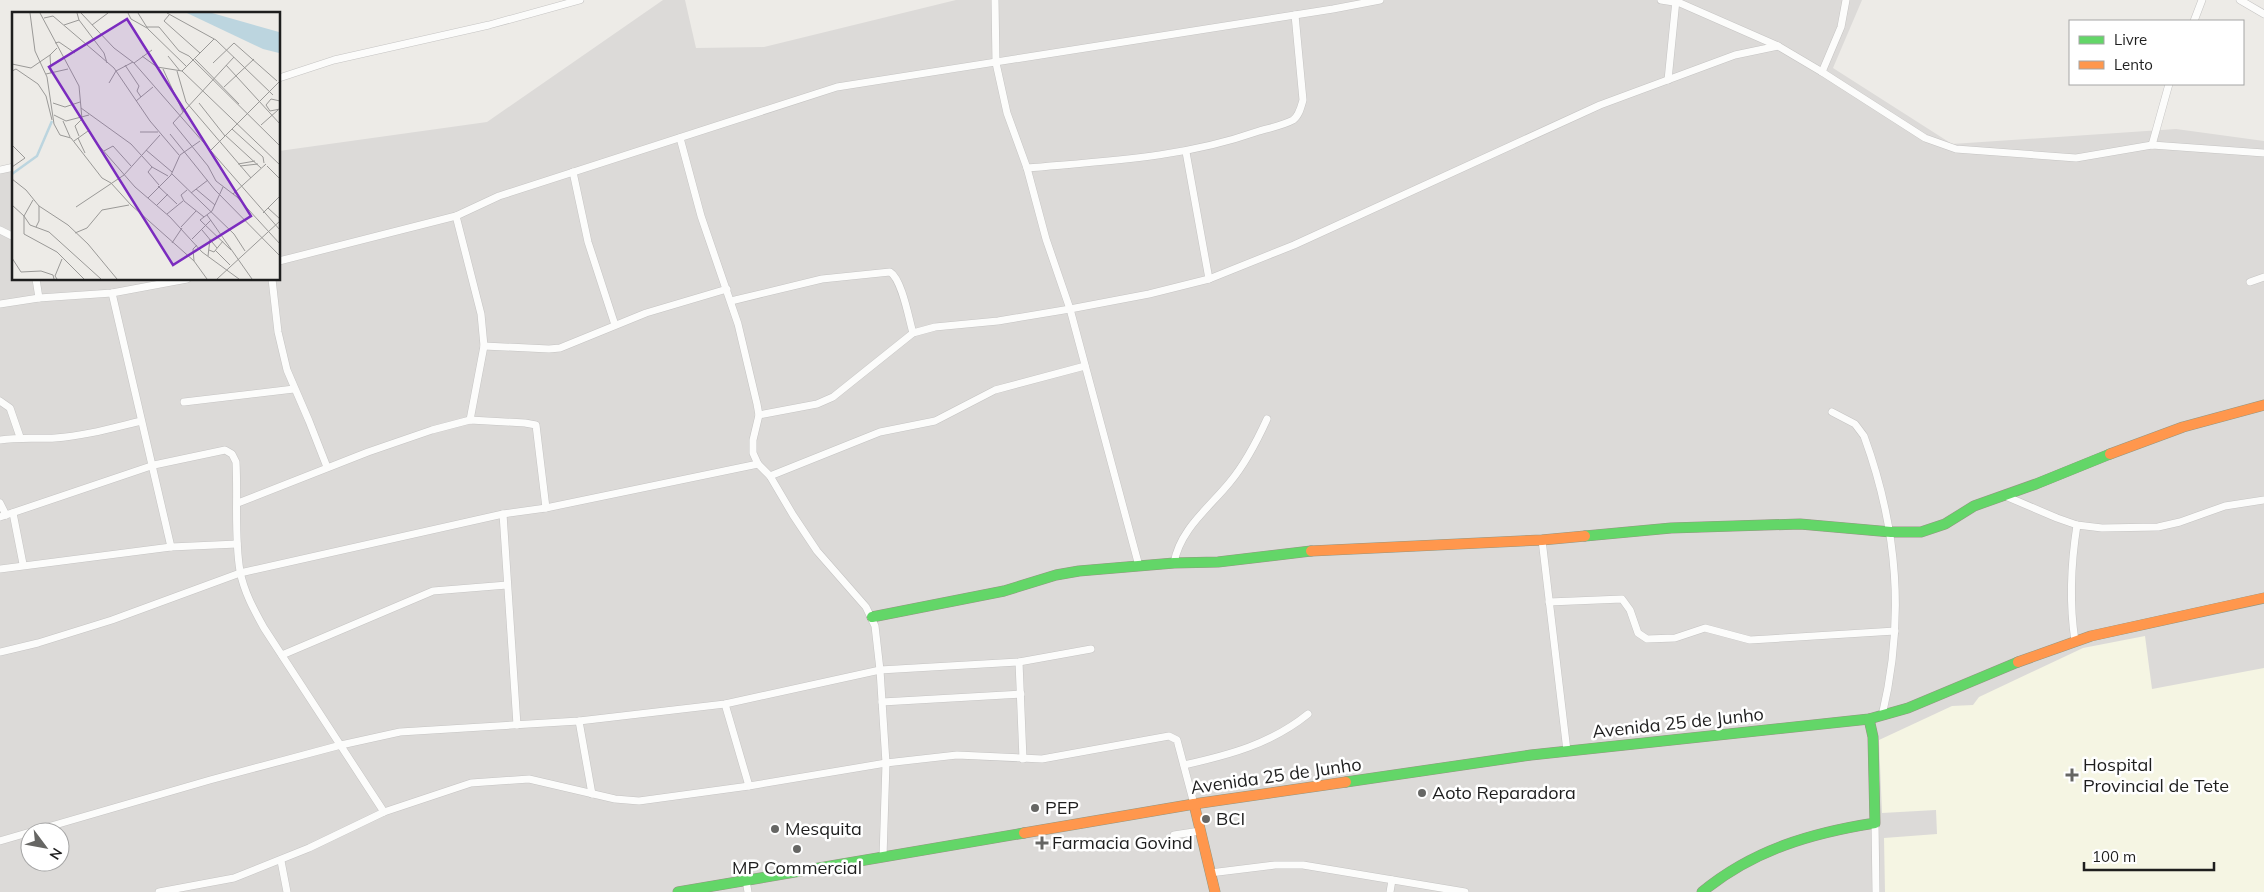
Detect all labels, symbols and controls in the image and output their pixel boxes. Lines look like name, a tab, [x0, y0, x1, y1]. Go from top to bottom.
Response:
inset map	[12, 12, 280, 280]
legend	[2069, 20, 2244, 85]
text: Livre	[2114, 30, 2147, 49]
text: Lento	[2114, 55, 2153, 74]
street label: Avenida 25 de Junho	[1591, 702, 1765, 743]
street label: Avenida 25 de Junho	[1189, 752, 1363, 799]
place label: Hospital Provincial de Tete	[2083, 753, 2229, 797]
marker: Hospital Provincial de Tete	[2065, 768, 2079, 782]
place label: Aoto Reparadora	[1432, 781, 1576, 804]
marker: Aoto Reparadora	[1416, 787, 1428, 799]
place label: PEP	[1045, 796, 1079, 819]
marker: PEP	[1029, 802, 1041, 814]
place label: BCI	[1216, 807, 1245, 830]
marker: BCI	[1200, 813, 1212, 825]
place label: Mesquita	[785, 817, 862, 840]
north arrow	[20, 822, 70, 872]
marker: Mesquita	[769, 823, 781, 835]
place label: Farmacia Govind	[1052, 831, 1193, 854]
marker: Farmacia Govind	[1036, 837, 1048, 849]
scale bar	[2084, 840, 2214, 872]
marker: MP Commercial	[791, 843, 803, 855]
text: N	[46, 845, 66, 863]
text: 100 m	[2092, 847, 2136, 866]
place label: MP Commercial	[732, 856, 862, 879]

